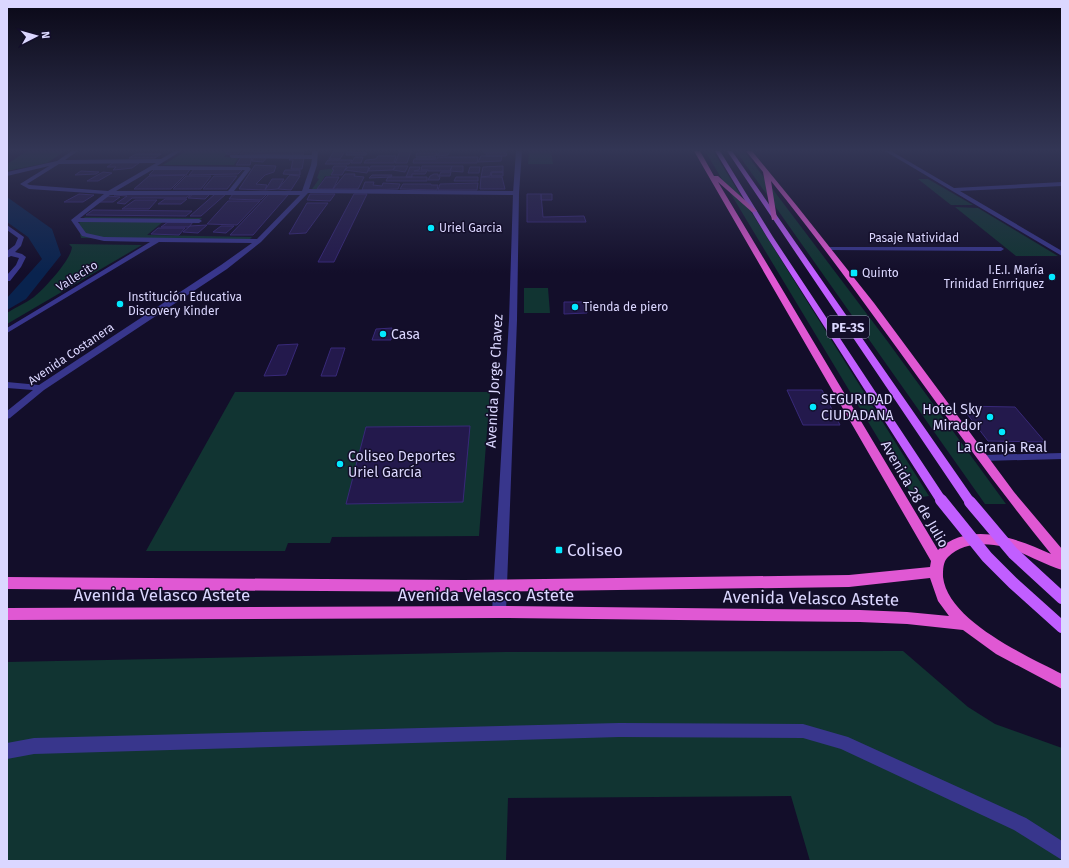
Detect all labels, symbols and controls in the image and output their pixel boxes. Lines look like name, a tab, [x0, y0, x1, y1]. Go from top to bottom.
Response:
north arrow	[16, 16, 56, 56]
text: N	[39, 31, 52, 39]
place label: Uriel Garcia	[439, 221, 502, 235]
marker: Uriel Garcia	[426, 223, 436, 233]
street label: Pasaje Natividad	[869, 231, 959, 245]
street label: Vallecito	[54, 258, 100, 294]
place label: I.E.I. María Trinidad Enrriquez	[944, 263, 1044, 291]
place label: Quinto	[862, 266, 899, 280]
marker: Quinto	[849, 268, 859, 278]
marker: I.E.I. María Trinidad Enrriquez	[1047, 272, 1057, 282]
place label: Institución Educativa Discovery Kinder	[128, 290, 242, 318]
marker: Institución Educativa Discovery Kinder	[115, 299, 125, 309]
place label: Tienda de piero	[583, 300, 668, 314]
marker: Tienda de piero	[570, 302, 580, 312]
street label: Avenida Jorge Chavez	[482, 314, 506, 448]
road number: PE-3S	[827, 316, 869, 338]
street label: Avenida Costanera	[25, 320, 117, 388]
place label: Casa	[391, 326, 420, 343]
marker: Casa	[378, 329, 388, 339]
place label: SEGURIDAD CIUDADANA	[821, 391, 894, 424]
place label: Hotel Sky Mirador	[922, 401, 983, 434]
marker: SEGURIDAD CIUDADANA	[808, 402, 818, 412]
marker: Hotel Sky Mirador	[985, 412, 995, 422]
marker: La Granja Real	[997, 427, 1007, 437]
street label: Avenida 28 de Julio	[877, 438, 952, 551]
place label: La Granja Real	[957, 439, 1047, 456]
place label: Coliseo Deportes Uriel García	[348, 448, 456, 481]
marker: Coliseo Deportes Uriel García	[335, 459, 345, 469]
place label: Coliseo	[567, 540, 623, 561]
marker: Coliseo	[554, 545, 564, 555]
street label: Avenida Velasco Astete	[74, 585, 250, 606]
street label: Avenida Velasco Astete	[398, 585, 574, 606]
street label: Avenida Velasco Astete	[723, 586, 899, 611]

